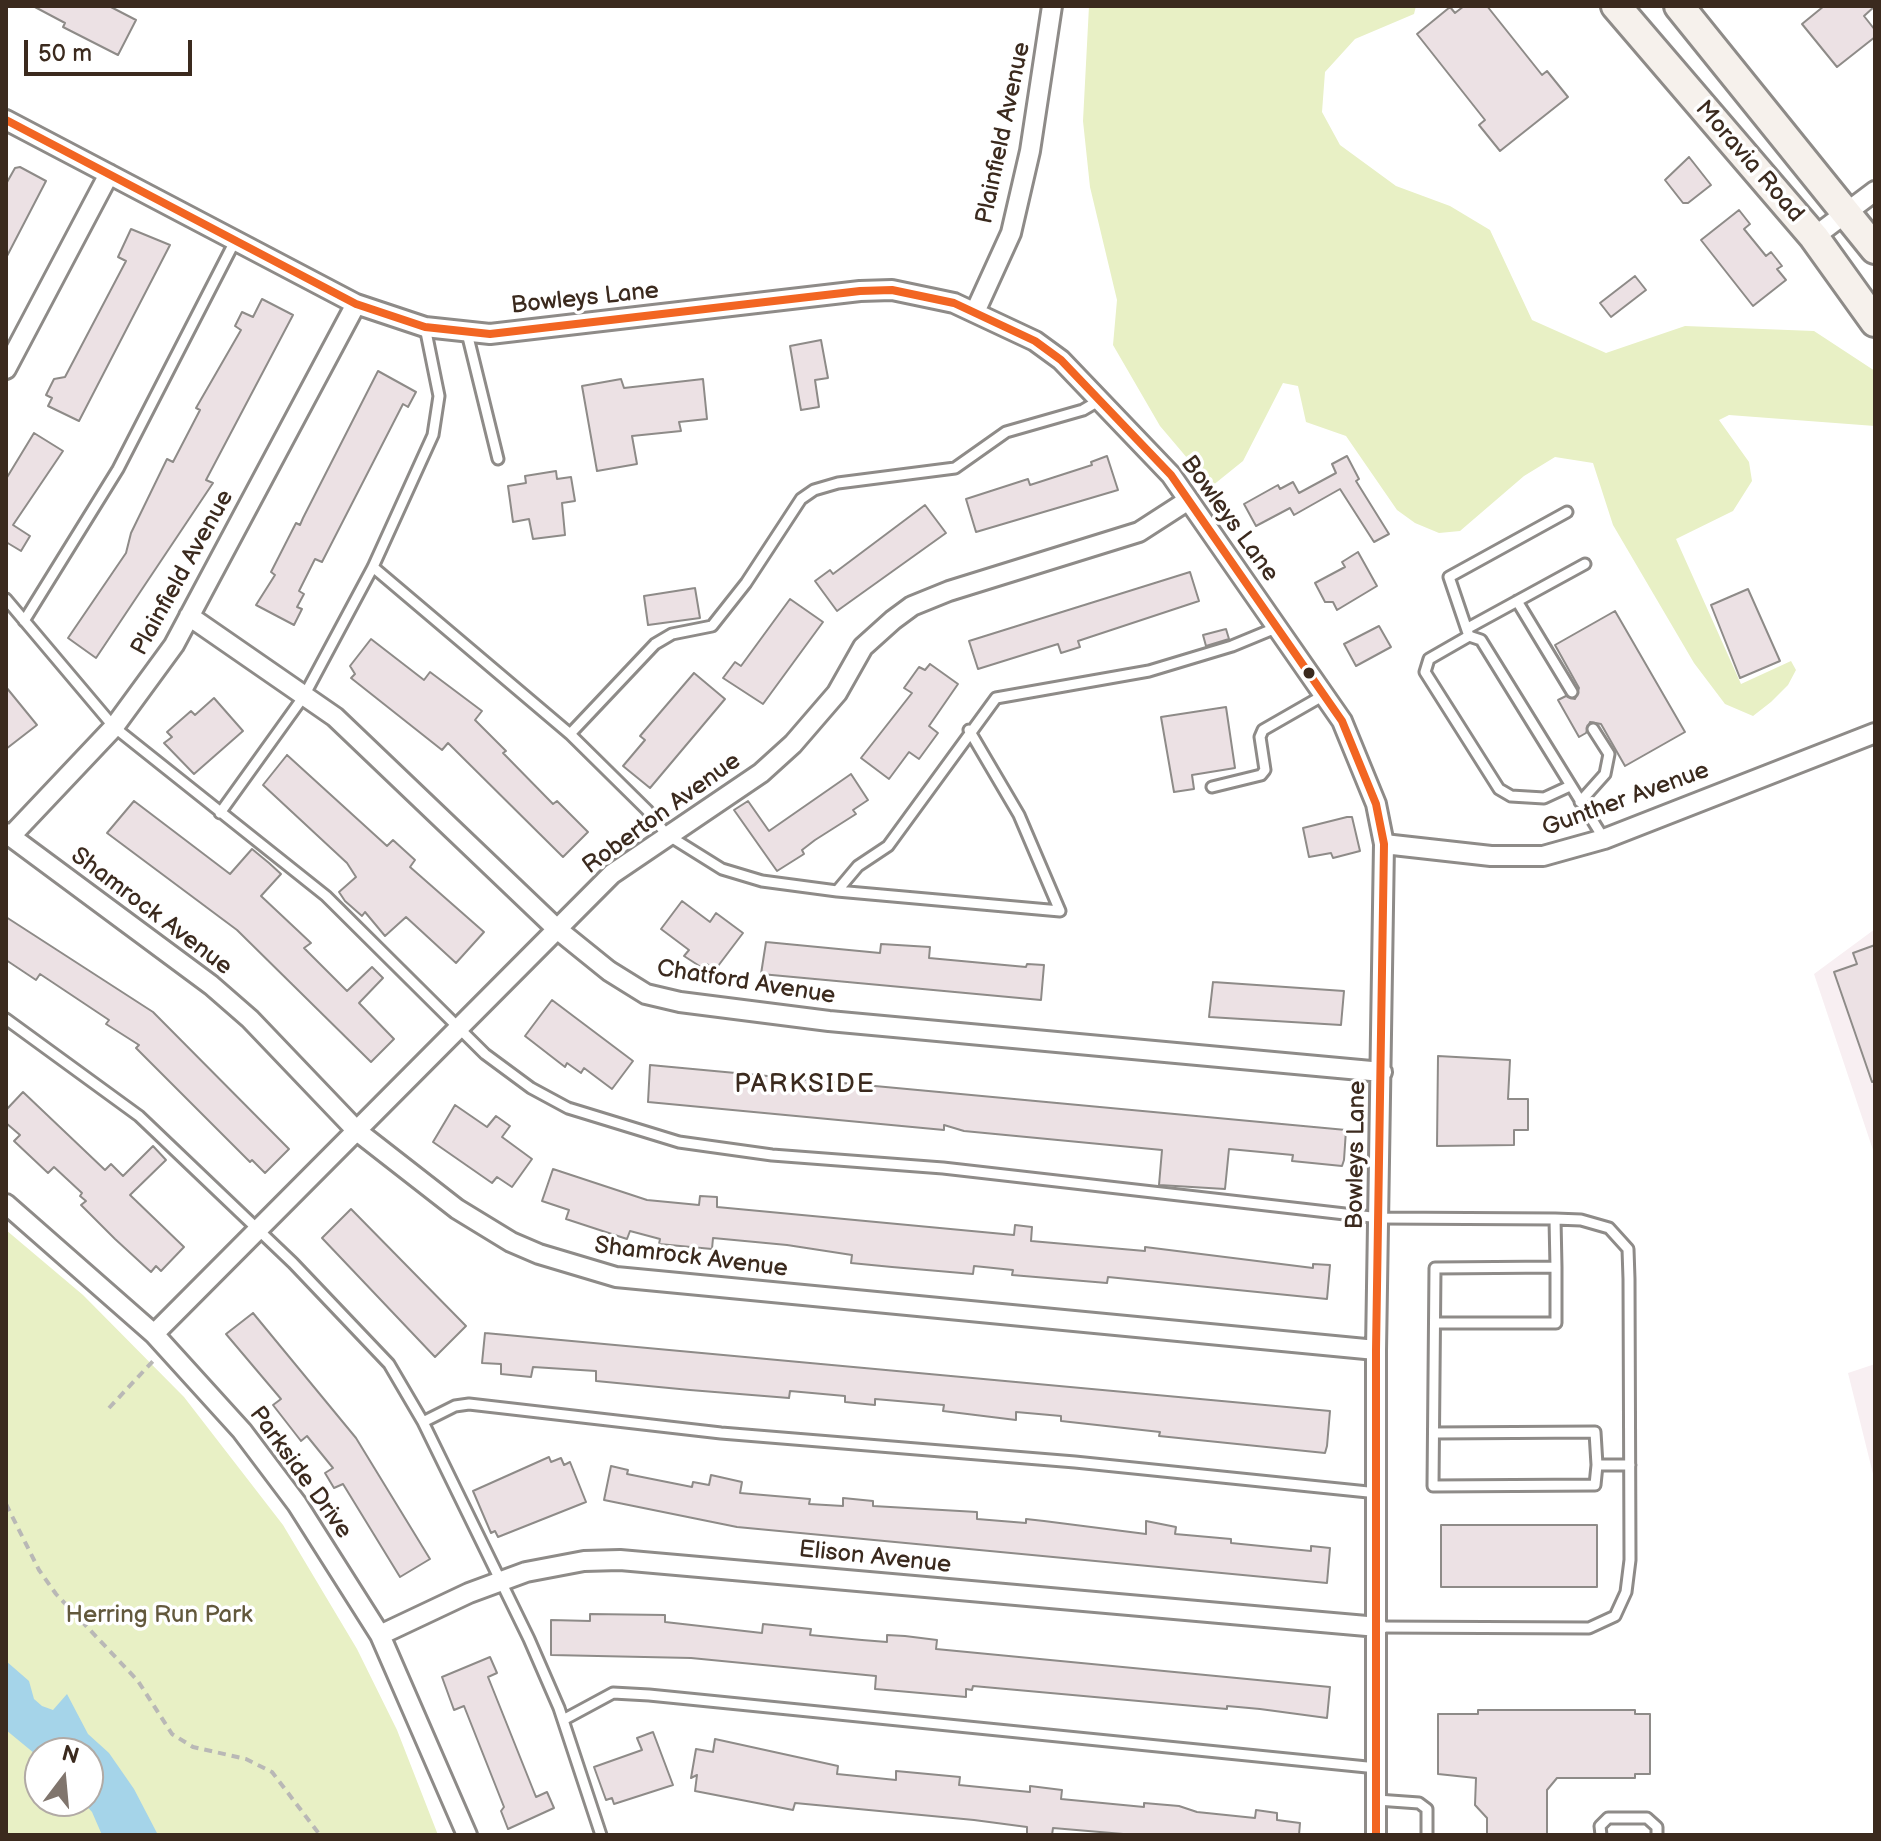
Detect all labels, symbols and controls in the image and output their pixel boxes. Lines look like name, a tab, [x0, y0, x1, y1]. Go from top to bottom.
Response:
scale bar	[28, 24, 196, 74]
text: 50 m	[38, 39, 92, 68]
street label: Plainfield Avenue	[971, 40, 1037, 226]
street label: Moravia Road	[1688, 95, 1810, 229]
street label: Bowleys Lane	[510, 277, 660, 321]
street label: Bowleys Lane	[1174, 450, 1284, 588]
street label: Plainfield Avenue	[126, 485, 240, 661]
unlabelled marker	[1301, 665, 1317, 681]
street label: Roberton Avenue	[577, 747, 747, 881]
street label: Gunther Avenue	[1539, 756, 1713, 844]
street label: Shamrock Avenue	[65, 842, 237, 982]
street label: Chatford Avenue	[655, 955, 837, 1011]
district label: PARKSIDE	[734, 1069, 876, 1101]
street label: Bowleys Lane	[1341, 1080, 1373, 1230]
street label: Shamrock Avenue	[593, 1232, 789, 1284]
street label: Parkside Drive	[242, 1401, 358, 1545]
street label: Elison Avenue	[797, 1536, 953, 1580]
park label: Herring Run Park	[65, 1602, 253, 1630]
north arrow	[24, 1737, 104, 1817]
text: N	[59, 1740, 82, 1771]

